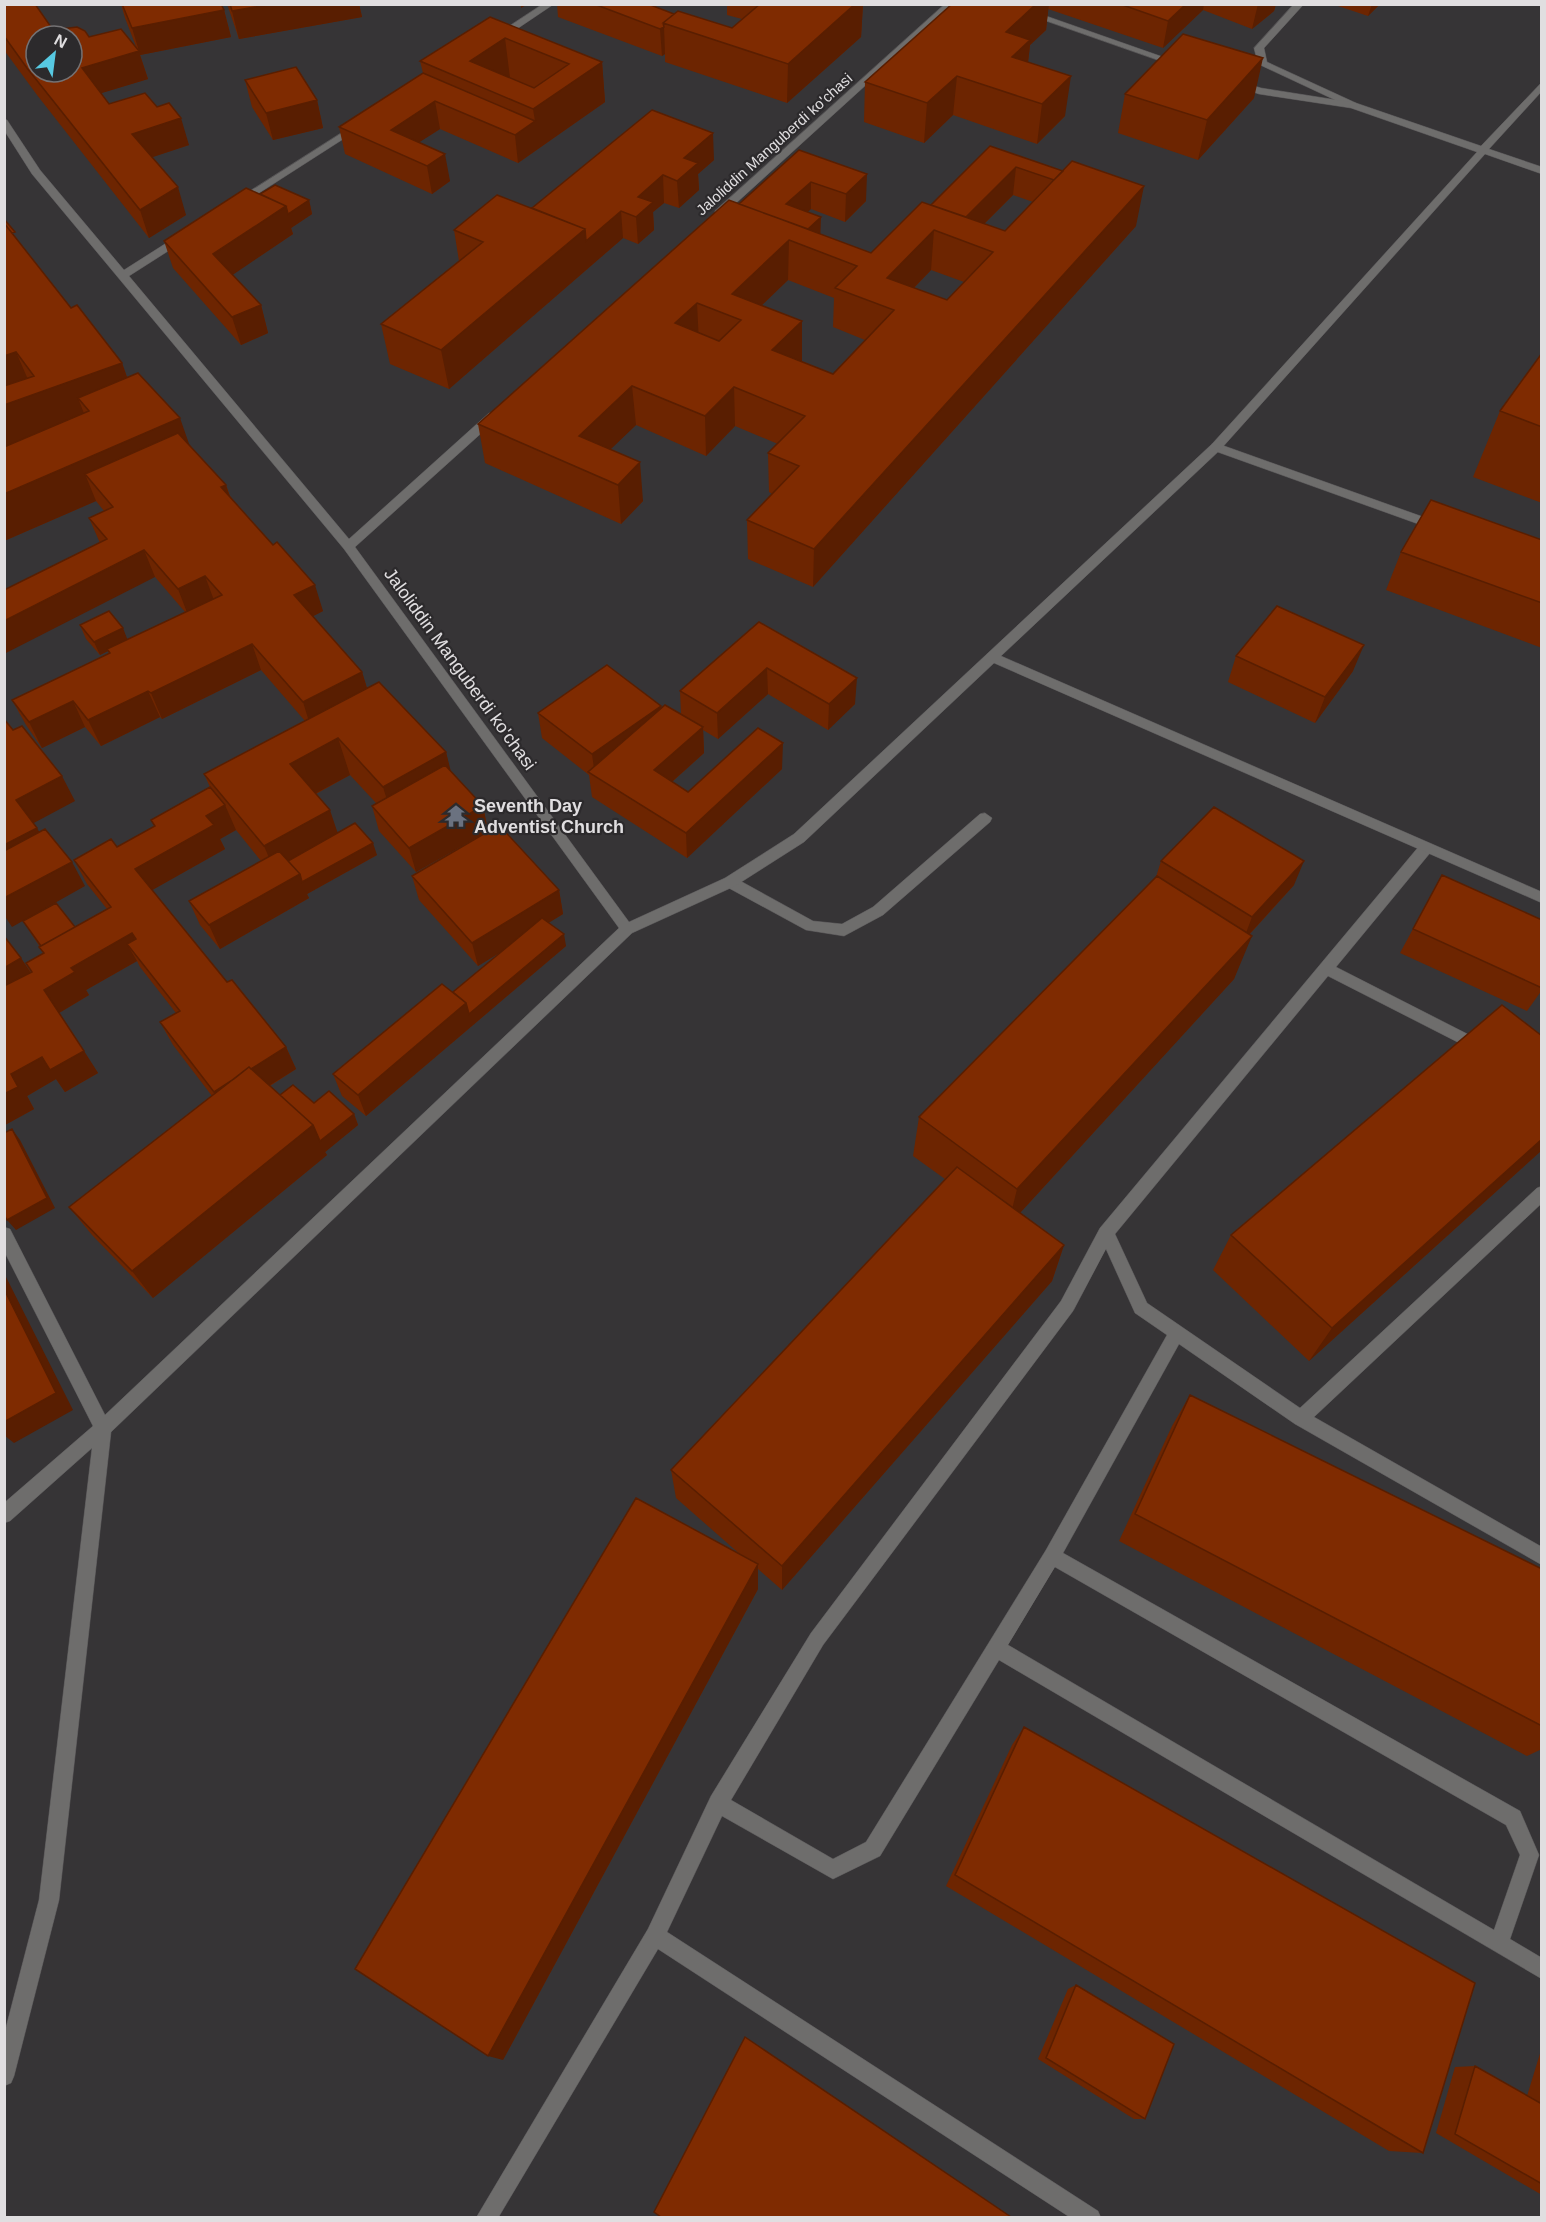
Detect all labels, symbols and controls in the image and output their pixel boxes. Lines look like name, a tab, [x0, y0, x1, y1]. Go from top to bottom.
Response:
north arrow	[24, 24, 84, 84]
text: N	[52, 31, 70, 51]
street label: Jaloliddin Manguberdi ko'chasi	[693, 69, 855, 219]
street label: Jaloliddin Manguberdi ko'chasi	[380, 564, 540, 774]
place label: Seventh Day Adventist Church	[474, 796, 624, 837]
temple icon: Seventh Day Adventist Church	[443, 803, 469, 829]

